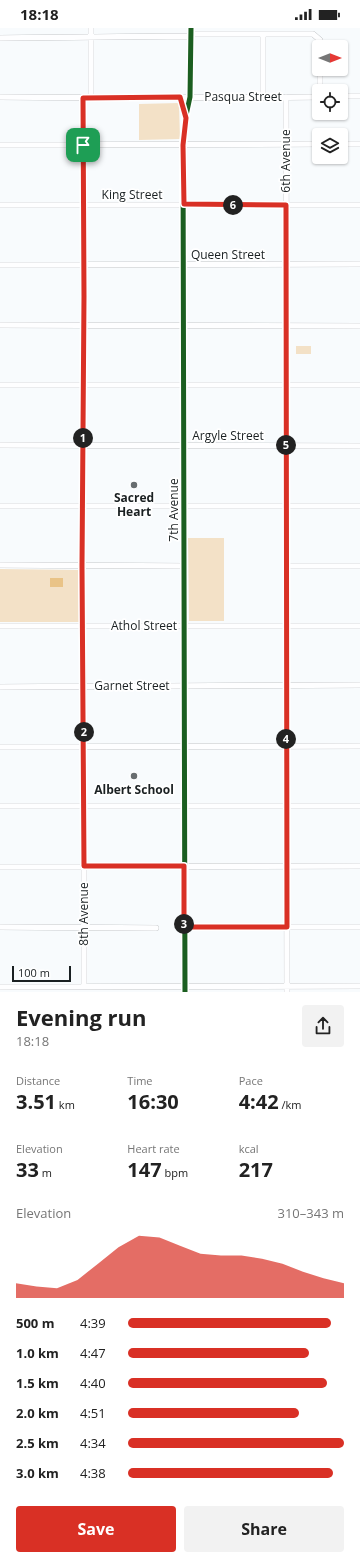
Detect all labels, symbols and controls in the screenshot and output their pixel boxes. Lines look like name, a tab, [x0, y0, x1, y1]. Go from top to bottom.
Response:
text: 18:18	[20, 4, 59, 24]
north arrow	[312, 40, 348, 76]
map controls	[312, 40, 348, 164]
button: locate	[312, 84, 348, 120]
street label: Pasqua Street	[204, 88, 282, 105]
pin	[66, 128, 100, 162]
button: layers	[312, 128, 348, 164]
street label: 6th Avenue	[277, 129, 294, 193]
icon: arrive	[72, 134, 94, 156]
street label: King Street	[102, 186, 162, 203]
pin: 6	[223, 195, 243, 215]
text: 6	[230, 197, 236, 212]
street label: Queen Street	[191, 246, 265, 263]
street label: Argyle Street	[192, 427, 264, 444]
pin: 1	[73, 428, 93, 448]
text: 1	[80, 430, 86, 445]
pin: 5	[276, 435, 296, 455]
text: 5	[283, 437, 289, 452]
street label: 7th Avenue	[165, 478, 182, 542]
marker: Sacred Heart	[129, 480, 139, 490]
place label: Sacred Heart	[114, 489, 154, 520]
street label: Athol Street	[111, 617, 177, 634]
street label: Garnet Street	[94, 677, 170, 694]
pin: 2	[74, 722, 94, 742]
text: 2	[81, 724, 87, 739]
pin: 4	[276, 729, 296, 749]
text: 4	[283, 731, 289, 746]
marker: Albert School	[129, 771, 139, 781]
place label: Albert School	[94, 781, 174, 798]
street label: 8th Avenue	[75, 882, 92, 946]
pin: 3	[174, 914, 194, 934]
text: 3	[181, 916, 187, 931]
scale bar	[12, 964, 71, 983]
text: 100 m	[18, 965, 50, 980]
text: Evening run	[16, 1002, 147, 1032]
button: share	[302, 1005, 344, 1047]
text: 18:18	[16, 1032, 49, 1050]
text: Distance	[16, 1073, 60, 1088]
text: Time	[127, 1073, 153, 1088]
text: Pace	[239, 1073, 263, 1088]
text: 3.51	[16, 1088, 56, 1115]
text: 16:30	[127, 1088, 179, 1115]
text: 4:42	[239, 1088, 279, 1115]
text: km	[56, 1097, 75, 1112]
text: /km	[279, 1097, 302, 1112]
text: Elevation	[16, 1141, 63, 1156]
text: Heart rate	[127, 1141, 180, 1156]
text: kcal	[239, 1141, 259, 1156]
text: 33	[16, 1156, 39, 1183]
text: 147	[127, 1156, 162, 1183]
text: 217	[239, 1156, 273, 1183]
text: m	[39, 1165, 52, 1180]
text: bpm	[162, 1165, 188, 1180]
text: Elevation	[16, 1204, 71, 1222]
text: 310–343 m	[277, 1204, 344, 1222]
text: 500 m	[16, 1314, 54, 1332]
text: 4:39	[80, 1314, 106, 1332]
text: 1.0 km	[16, 1344, 59, 1362]
text: 4:47	[80, 1344, 106, 1362]
text: 1.5 km	[16, 1374, 59, 1392]
text: 4:40	[80, 1374, 106, 1392]
text: 2.0 km	[16, 1404, 59, 1422]
text: 4:51	[80, 1404, 106, 1422]
text: 2.5 km	[16, 1434, 59, 1452]
text: 4:34	[80, 1434, 106, 1452]
text: 3.0 km	[16, 1464, 59, 1482]
text: 4:38	[80, 1464, 106, 1482]
button: Save	[16, 1506, 176, 1552]
button: Share	[184, 1506, 344, 1552]

